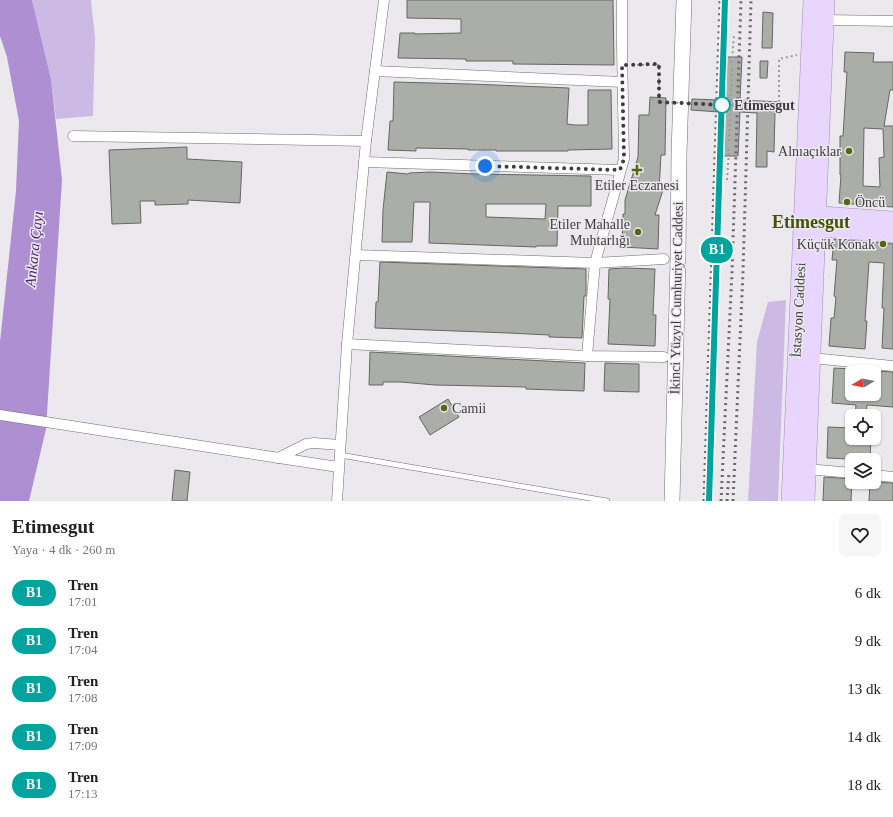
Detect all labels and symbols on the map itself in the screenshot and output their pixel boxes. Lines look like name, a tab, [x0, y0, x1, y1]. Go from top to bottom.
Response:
marker: Etimesgut	[713, 96, 731, 114]
place label: Etimesgut	[734, 98, 795, 113]
place label: Alnıaçıklar	[778, 144, 841, 159]
marker: Alnıaçıklar	[844, 146, 854, 156]
your location	[475, 156, 495, 176]
marker: Etiler Eczanesi	[632, 165, 642, 175]
place label: Etiler Eczanesi	[595, 178, 679, 193]
place label: Öncü	[855, 194, 885, 210]
marker: Öncü	[842, 197, 852, 207]
street label: İkinci Yüzyıl Cumhuriyet Caddesi	[667, 201, 686, 394]
water label: Ankara Çayı	[22, 210, 46, 289]
district label: Etimesgut	[772, 212, 850, 232]
place label: Etiler Mahalle Muhtarlığı	[550, 217, 630, 248]
marker: Etiler Mahalle Muhtarlığı	[633, 227, 643, 237]
line badge: B1	[699, 237, 735, 263]
place label: Küçük Konak	[797, 237, 875, 252]
marker: Küçük Konak	[878, 239, 888, 249]
street label: İstasyon Caddesi	[789, 262, 808, 358]
north arrow	[845, 365, 881, 401]
place label: Camii	[452, 401, 486, 416]
marker: Camii	[439, 403, 449, 413]

